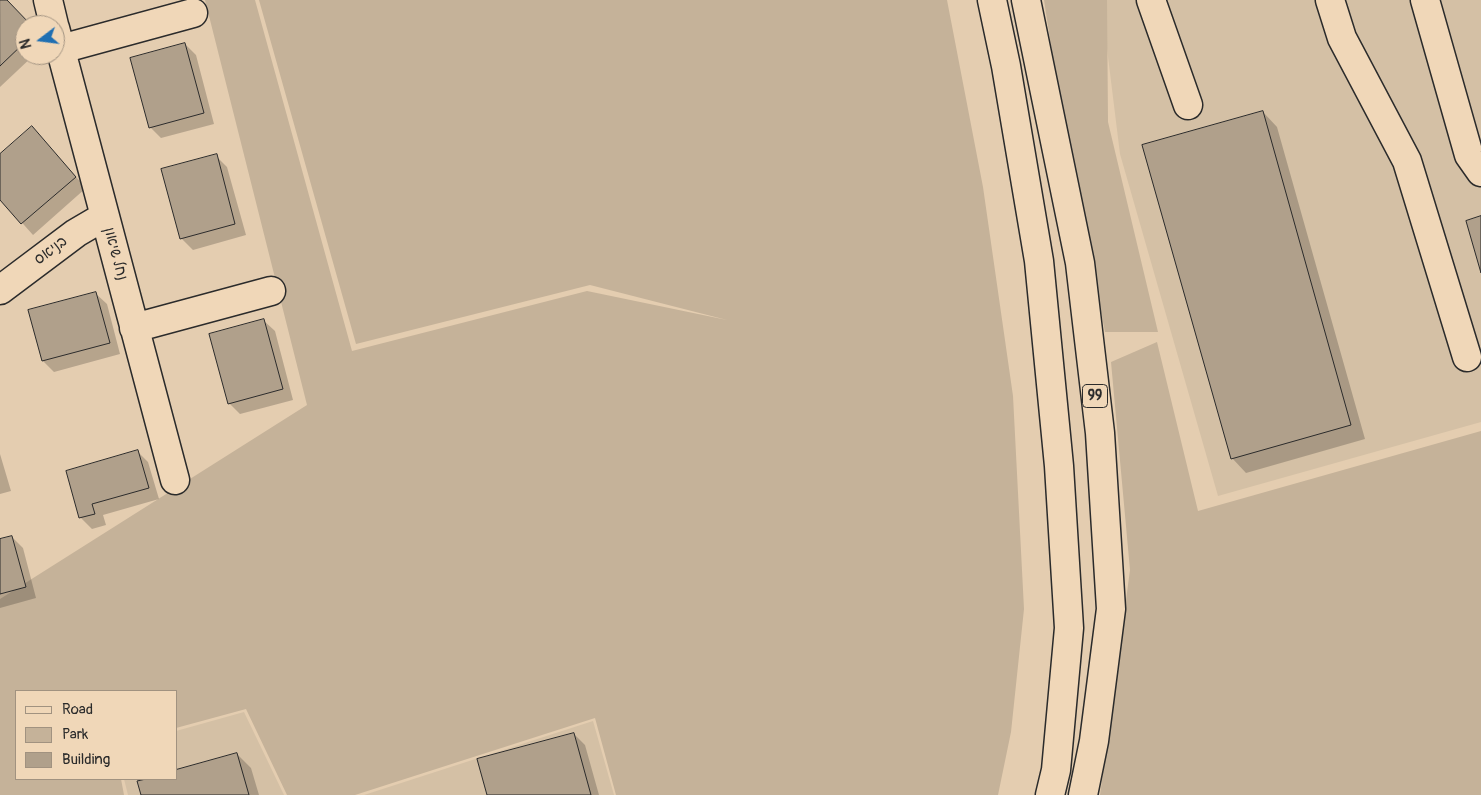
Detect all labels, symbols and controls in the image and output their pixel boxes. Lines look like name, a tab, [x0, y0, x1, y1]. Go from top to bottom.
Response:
north arrow	[15, 15, 65, 65]
text: N	[17, 37, 35, 51]
street label: נחל שיאון	[99, 225, 131, 283]
street label: בניאס	[31, 233, 71, 269]
road number: 99	[1082, 384, 1108, 408]
legend	[15, 690, 178, 780]
text: Road	[62, 700, 93, 719]
text: Park	[62, 725, 88, 744]
text: Building	[62, 750, 110, 769]

